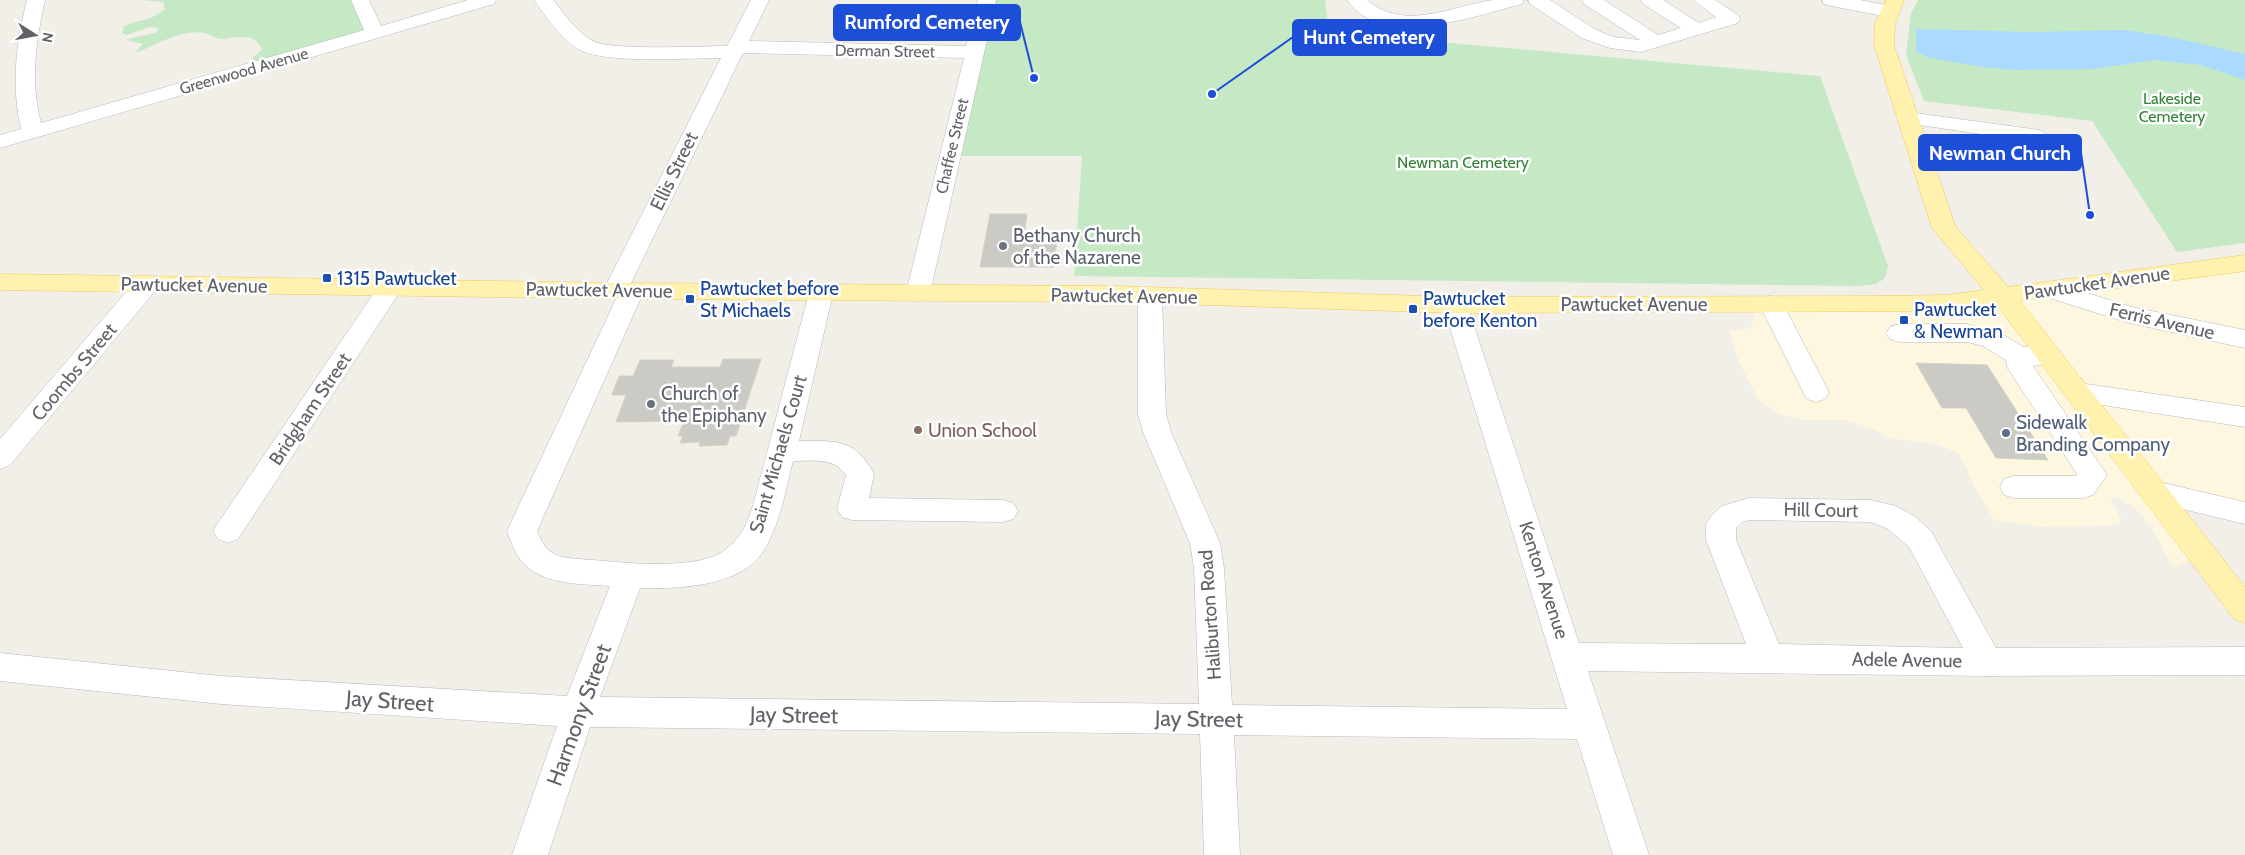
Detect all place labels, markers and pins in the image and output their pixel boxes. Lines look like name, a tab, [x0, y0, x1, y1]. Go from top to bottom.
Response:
callout: Rumford Cemetery	[834, 5, 1020, 40]
callout: Hunt Cemetery	[1293, 20, 1446, 55]
callout: Newman Church	[1919, 135, 2081, 170]
place label: Bethany Church of the Nazarene	[1013, 224, 1141, 269]
marker: Bethany Church of the Nazarene	[997, 240, 1009, 252]
place label: 1315 Pawtucket	[337, 267, 457, 290]
marker: 1315 Pawtucket	[321, 272, 333, 284]
place label: Pawtucket before St Michaels	[700, 277, 839, 322]
place label: Pawtucket before Kenton	[1423, 287, 1537, 332]
marker: Pawtucket before St Michaels	[684, 293, 696, 305]
place label: Pawtucket & Newman	[1914, 298, 2003, 343]
marker: Pawtucket before Kenton	[1407, 303, 1419, 315]
marker: Pawtucket & Newman	[1898, 314, 1910, 326]
place label: Church of the Epiphany	[661, 382, 767, 427]
marker: Church of the Epiphany	[645, 398, 657, 410]
place label: Sidewalk Branding Company	[2016, 411, 2170, 456]
place label: Union School	[928, 419, 1037, 442]
marker: Union School	[912, 424, 924, 436]
marker: Sidewalk Branding Company	[2000, 427, 2012, 439]

